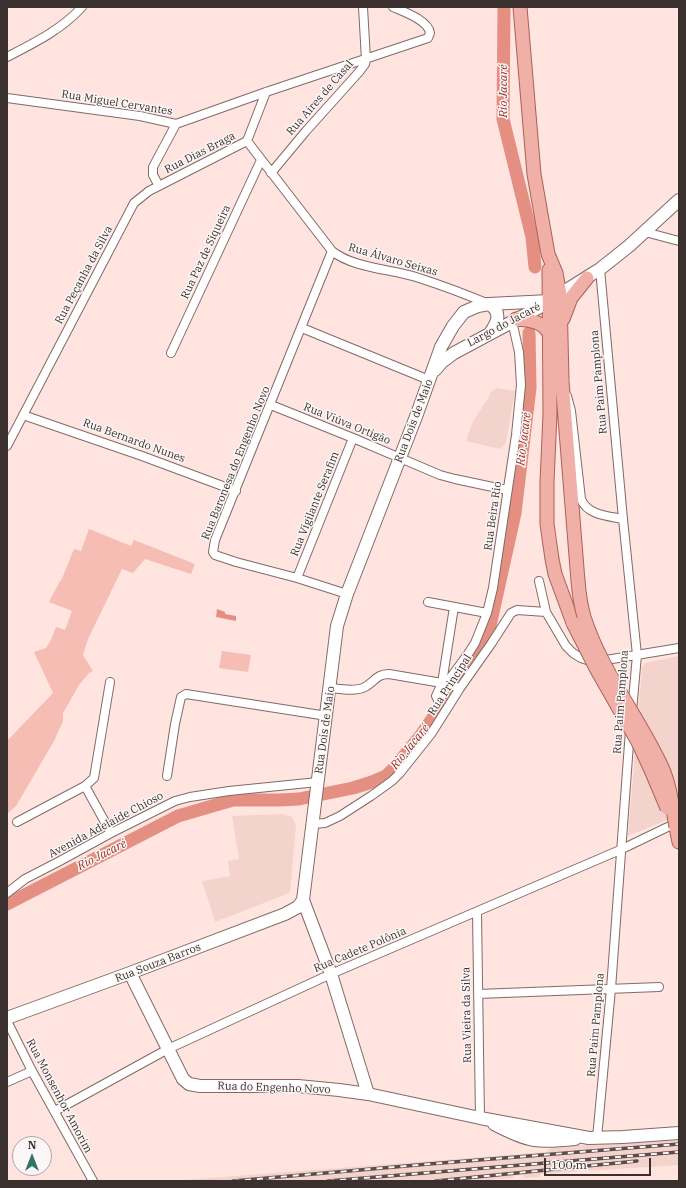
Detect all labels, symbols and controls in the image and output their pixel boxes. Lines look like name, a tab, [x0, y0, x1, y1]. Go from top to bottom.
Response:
street label: Rua Aires de Casal	[284, 58, 356, 138]
water label: Rio Jacaré	[497, 64, 511, 118]
street label: Rua Miguel Cervantes	[60, 88, 174, 118]
street label: Rua Dias Braga	[162, 129, 238, 177]
street label: Rua Paz de Siqueira	[178, 203, 234, 301]
street label: Rua Peçanha da Silva	[52, 224, 116, 326]
street label: Rua Álvaro Seixas	[347, 241, 439, 279]
street label: Largo do Jacaré	[465, 300, 543, 350]
street label: Rua Paim Pamplona	[588, 329, 610, 435]
street label: Rua Dois de Maio	[392, 377, 436, 465]
street label: Rua Baronesa do Engenho Novo	[199, 384, 273, 542]
street label: Rua Viúva Ortigão	[302, 401, 392, 447]
water label: Rio Jacaré	[514, 412, 534, 466]
street label: Rua Bernardo Nunes	[81, 416, 187, 466]
street label: Rua Vigilante Serafim	[288, 450, 342, 558]
street label: Rua Beira Rio	[482, 480, 504, 552]
street label: Rua Paim Pamplona	[611, 649, 631, 755]
street label: Rua Principal	[425, 652, 475, 718]
street label: Rua Dois de Maio	[312, 685, 338, 775]
water label: Rio Jacaré	[388, 722, 432, 772]
street label: Avenida Adelaide Chioso	[46, 789, 166, 861]
water label: Rio Jacaré	[75, 836, 129, 874]
street label: Rua Cadete Polônia	[312, 924, 408, 976]
street label: Rua Souza Barros	[113, 941, 203, 985]
street label: Rua Vieira da Silva	[460, 967, 474, 1063]
street label: Rua Paim Pamplona	[585, 972, 607, 1078]
street label: Rua Monsenhor Amorim	[23, 1037, 95, 1155]
street label: Rua do Engenho Novo	[217, 1079, 331, 1097]
north arrow	[12, 1136, 52, 1176]
text: N	[28, 1138, 36, 1152]
scale bar	[546, 1150, 653, 1176]
text: 100 m	[551, 1157, 587, 1172]

